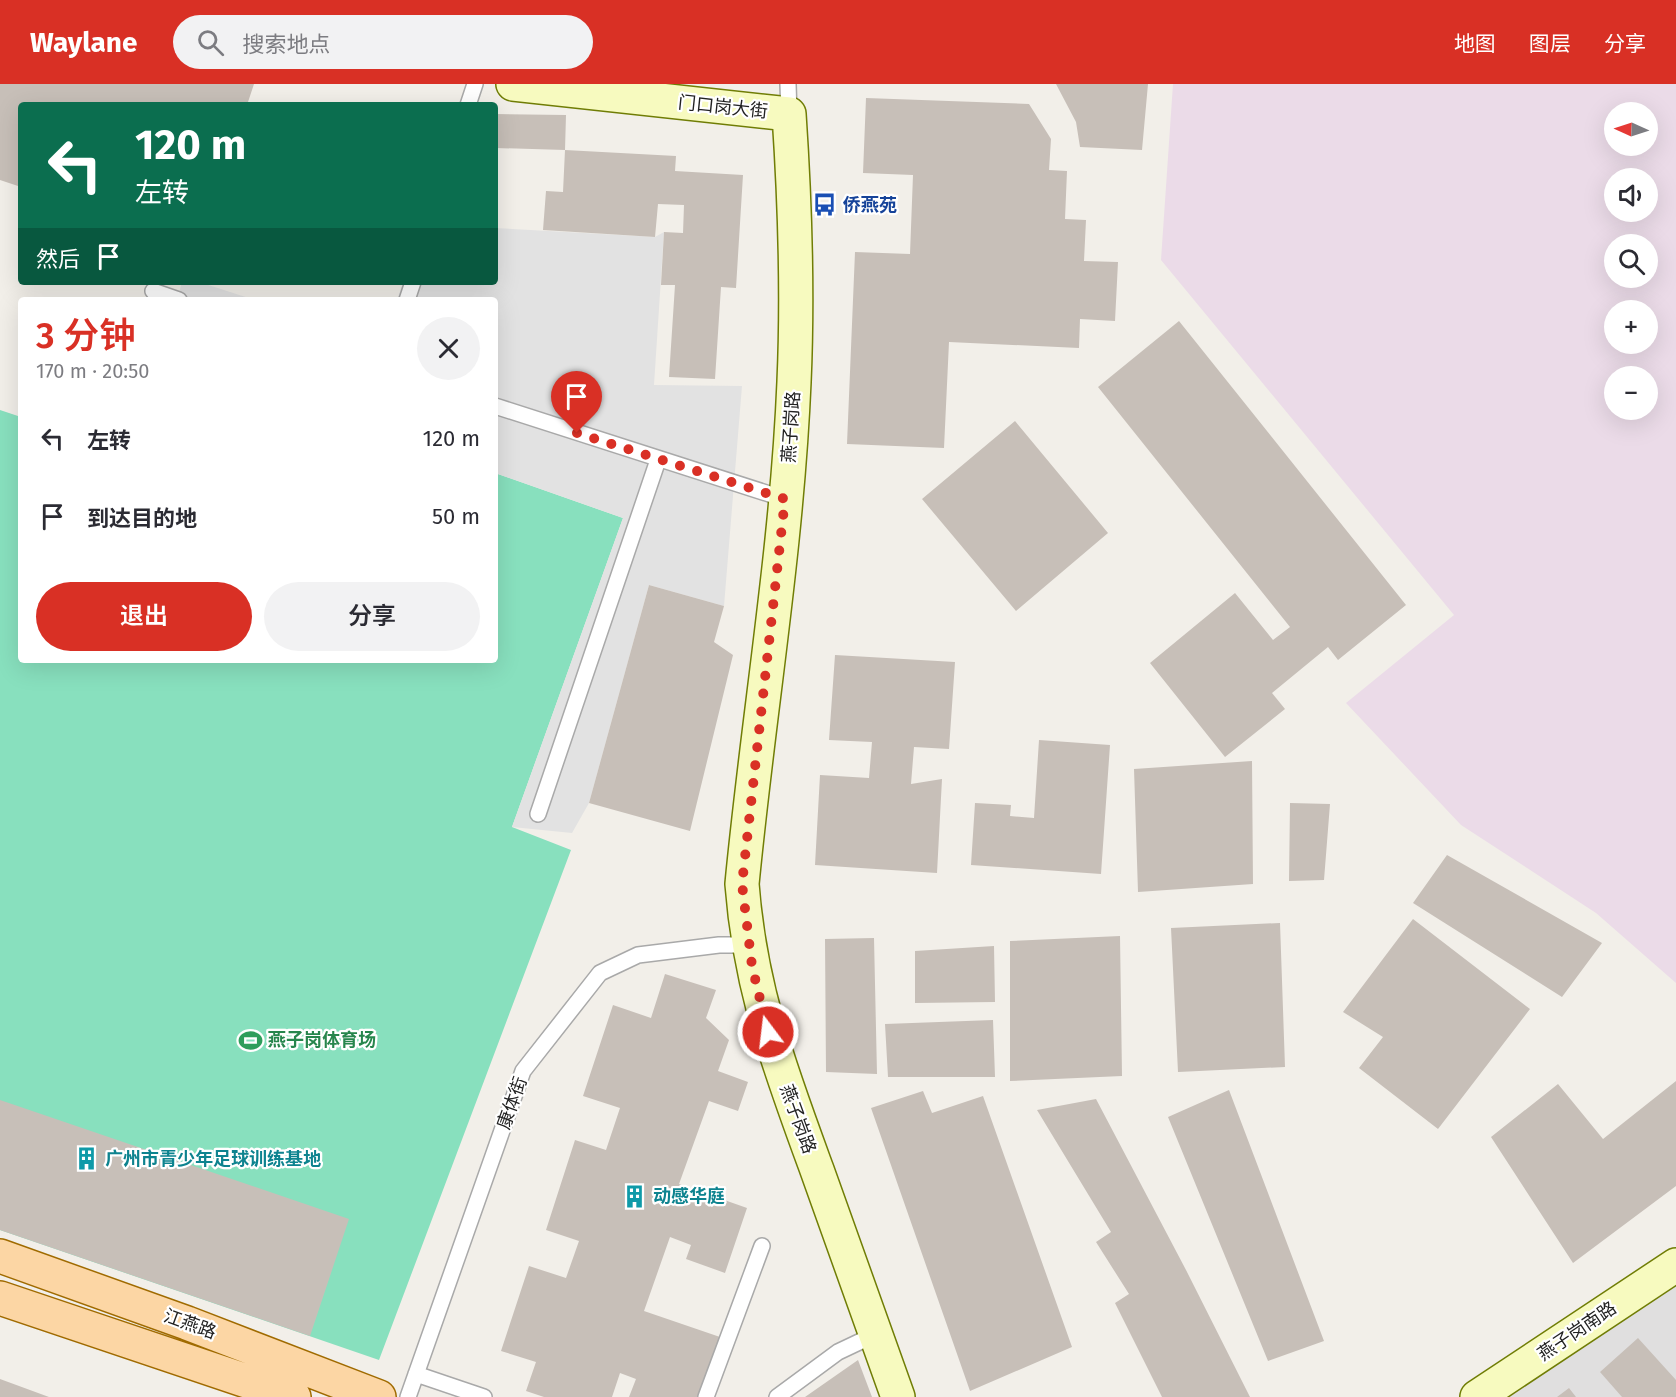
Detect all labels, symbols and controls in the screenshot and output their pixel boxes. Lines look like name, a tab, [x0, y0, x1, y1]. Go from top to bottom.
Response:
search box	[173, 15, 593, 69]
text: Waylane	[30, 26, 137, 59]
icon: search	[194, 26, 227, 59]
text: 搜索地点	[242, 31, 330, 58]
text: 地图	[1454, 31, 1496, 57]
text: 图层	[1529, 31, 1571, 57]
text: 分享	[1604, 31, 1646, 57]
street label: 门口岗大街	[677, 91, 769, 123]
north arrow	[1604, 102, 1658, 156]
map controls	[1604, 102, 1658, 420]
text: 120 m	[135, 120, 246, 170]
icon: left	[36, 126, 114, 204]
button: sound	[1604, 168, 1658, 222]
text: 左转	[135, 177, 189, 209]
bus stop icon: 侨燕苑	[812, 192, 838, 218]
place label: 侨燕苑	[843, 194, 897, 216]
button: search	[1604, 234, 1658, 288]
icon: arrive	[92, 240, 125, 273]
text: 然后	[36, 246, 80, 273]
button: +	[1604, 300, 1658, 354]
text: 3 分钟	[36, 314, 135, 358]
button: close	[417, 317, 480, 380]
text: 170 m · 20:50	[36, 359, 149, 383]
button: −	[1604, 366, 1658, 420]
pin	[551, 371, 602, 433]
icon: arrive	[560, 380, 593, 413]
street label: 燕子岗路	[778, 390, 804, 464]
icon: left	[36, 422, 69, 455]
text: 120 m	[423, 425, 480, 452]
text: 左转	[87, 427, 131, 454]
icon: arrive	[36, 500, 69, 533]
text: 50 m	[432, 503, 480, 530]
text: 到达目的地	[87, 505, 197, 532]
button: 退出	[36, 582, 252, 651]
button: 分享	[264, 582, 480, 651]
position arrow	[736, 1000, 800, 1064]
sports icon: 燕子岗体育场	[237, 1027, 263, 1053]
place label: 燕子岗体育场	[268, 1029, 376, 1051]
street label: 康体街	[492, 1074, 532, 1132]
street label: 燕子岗路	[775, 1081, 821, 1157]
building icon: 广州市青少年足球训练基地	[74, 1146, 100, 1172]
place label: 广州市青少年足球训练基地	[105, 1148, 321, 1170]
building icon: 动感华庭	[622, 1183, 648, 1209]
place label: 动感华庭	[653, 1185, 725, 1207]
street label: 燕子岗南路	[1534, 1297, 1620, 1365]
street label: 江燕路	[161, 1304, 219, 1344]

